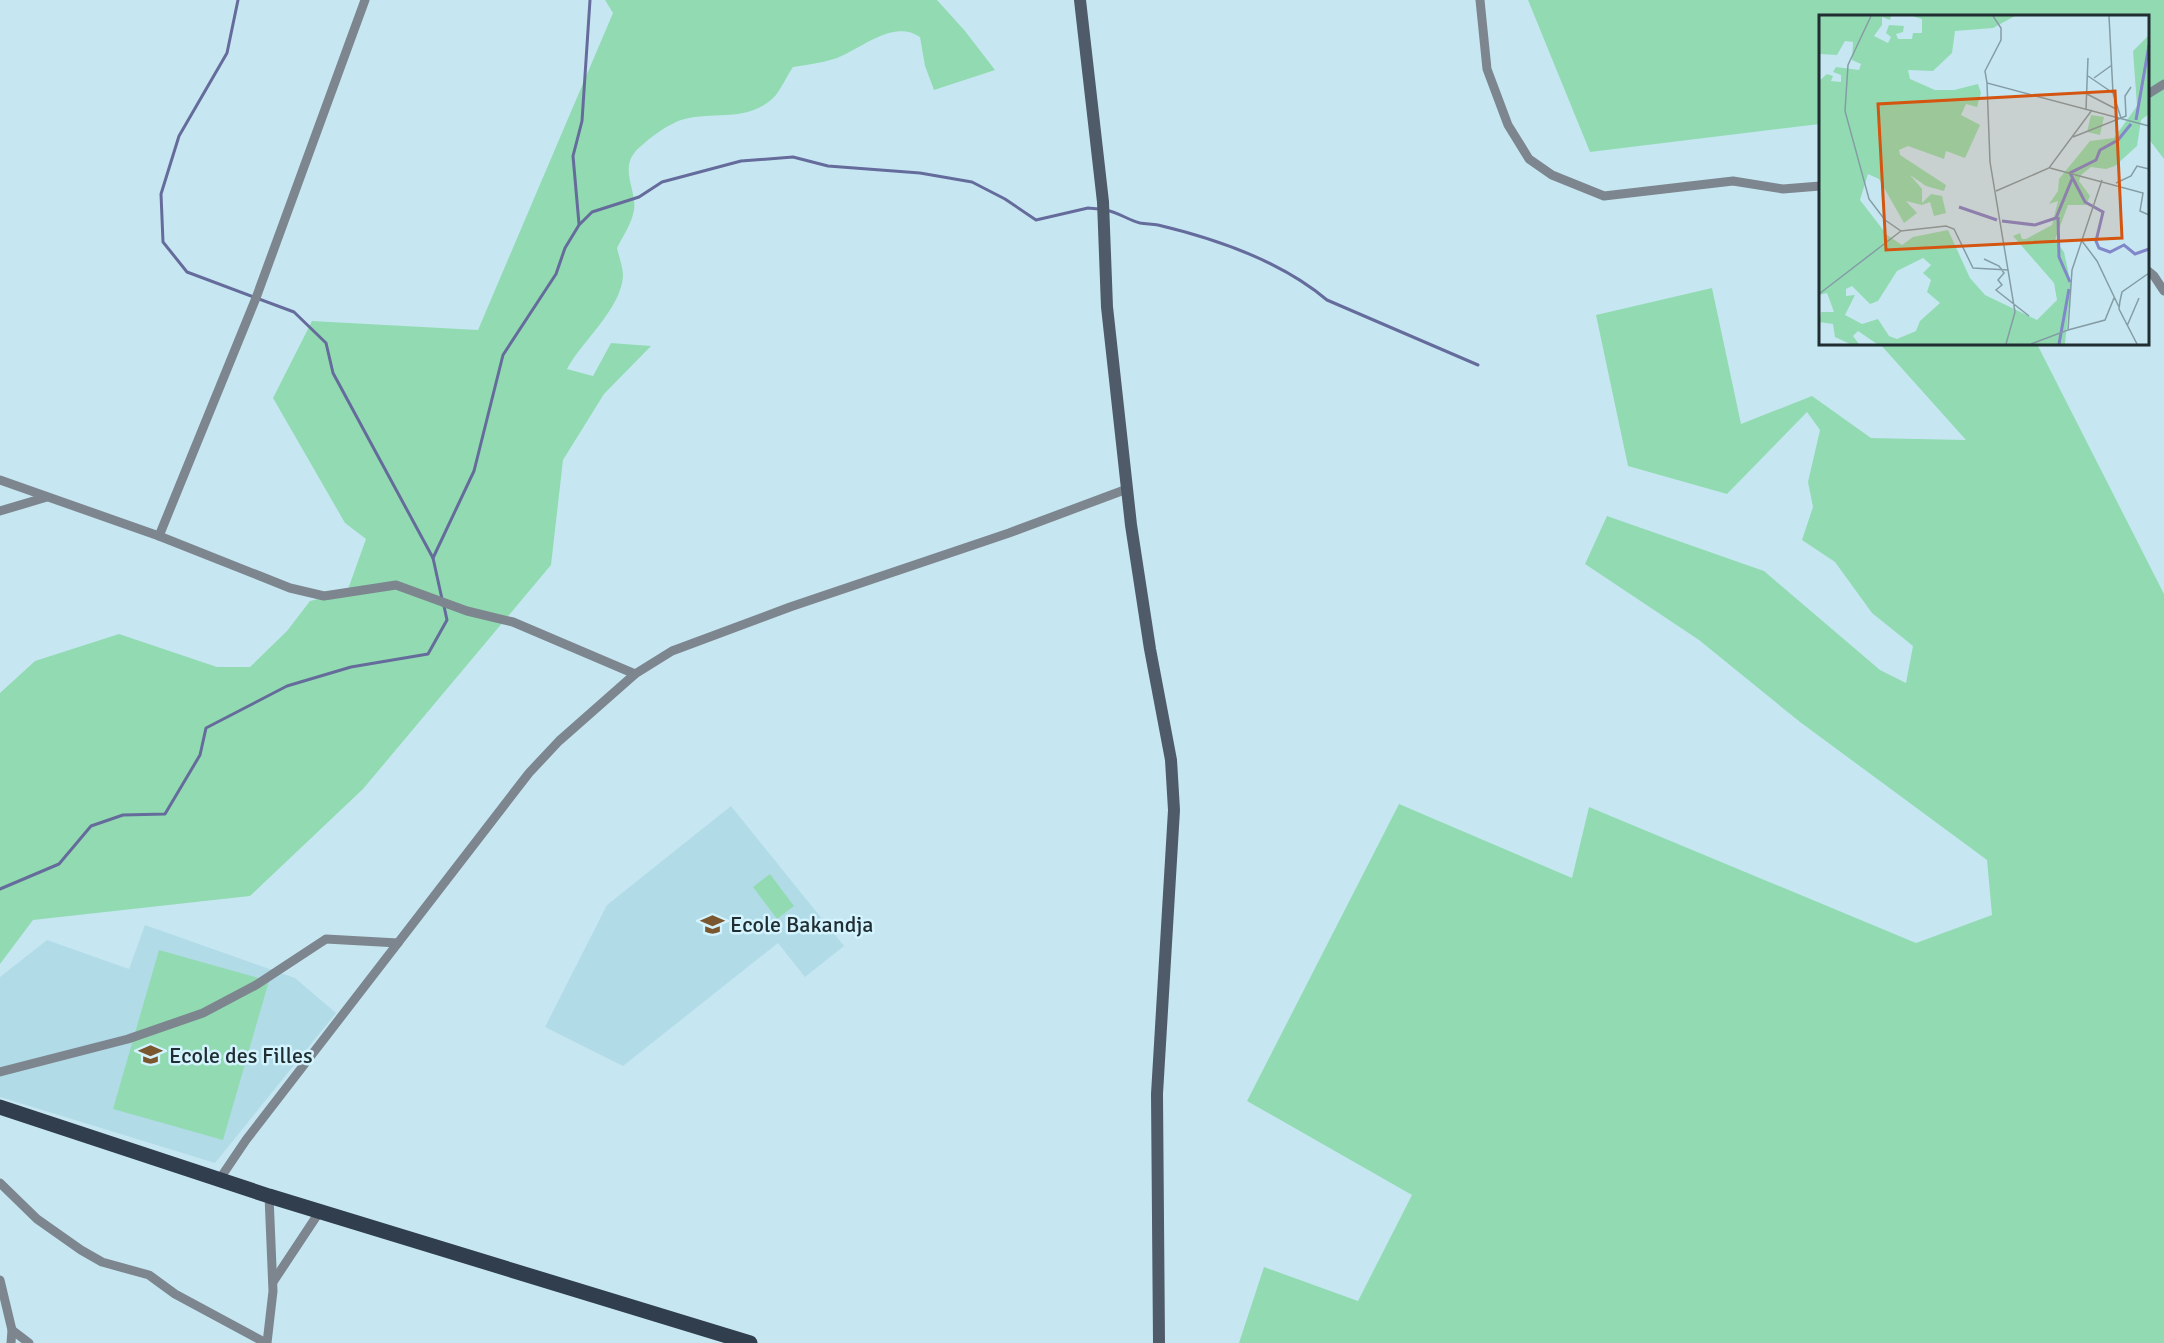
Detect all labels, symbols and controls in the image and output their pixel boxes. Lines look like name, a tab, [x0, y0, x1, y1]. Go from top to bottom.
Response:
inset map	[1819, 15, 2149, 345]
school or university icon: Ecole Bakandja	[699, 911, 725, 937]
place label: Ecole Bakandja	[730, 911, 873, 938]
school or university icon: Ecole des Filles	[138, 1042, 164, 1068]
place label: Ecole des Filles	[169, 1042, 313, 1069]

